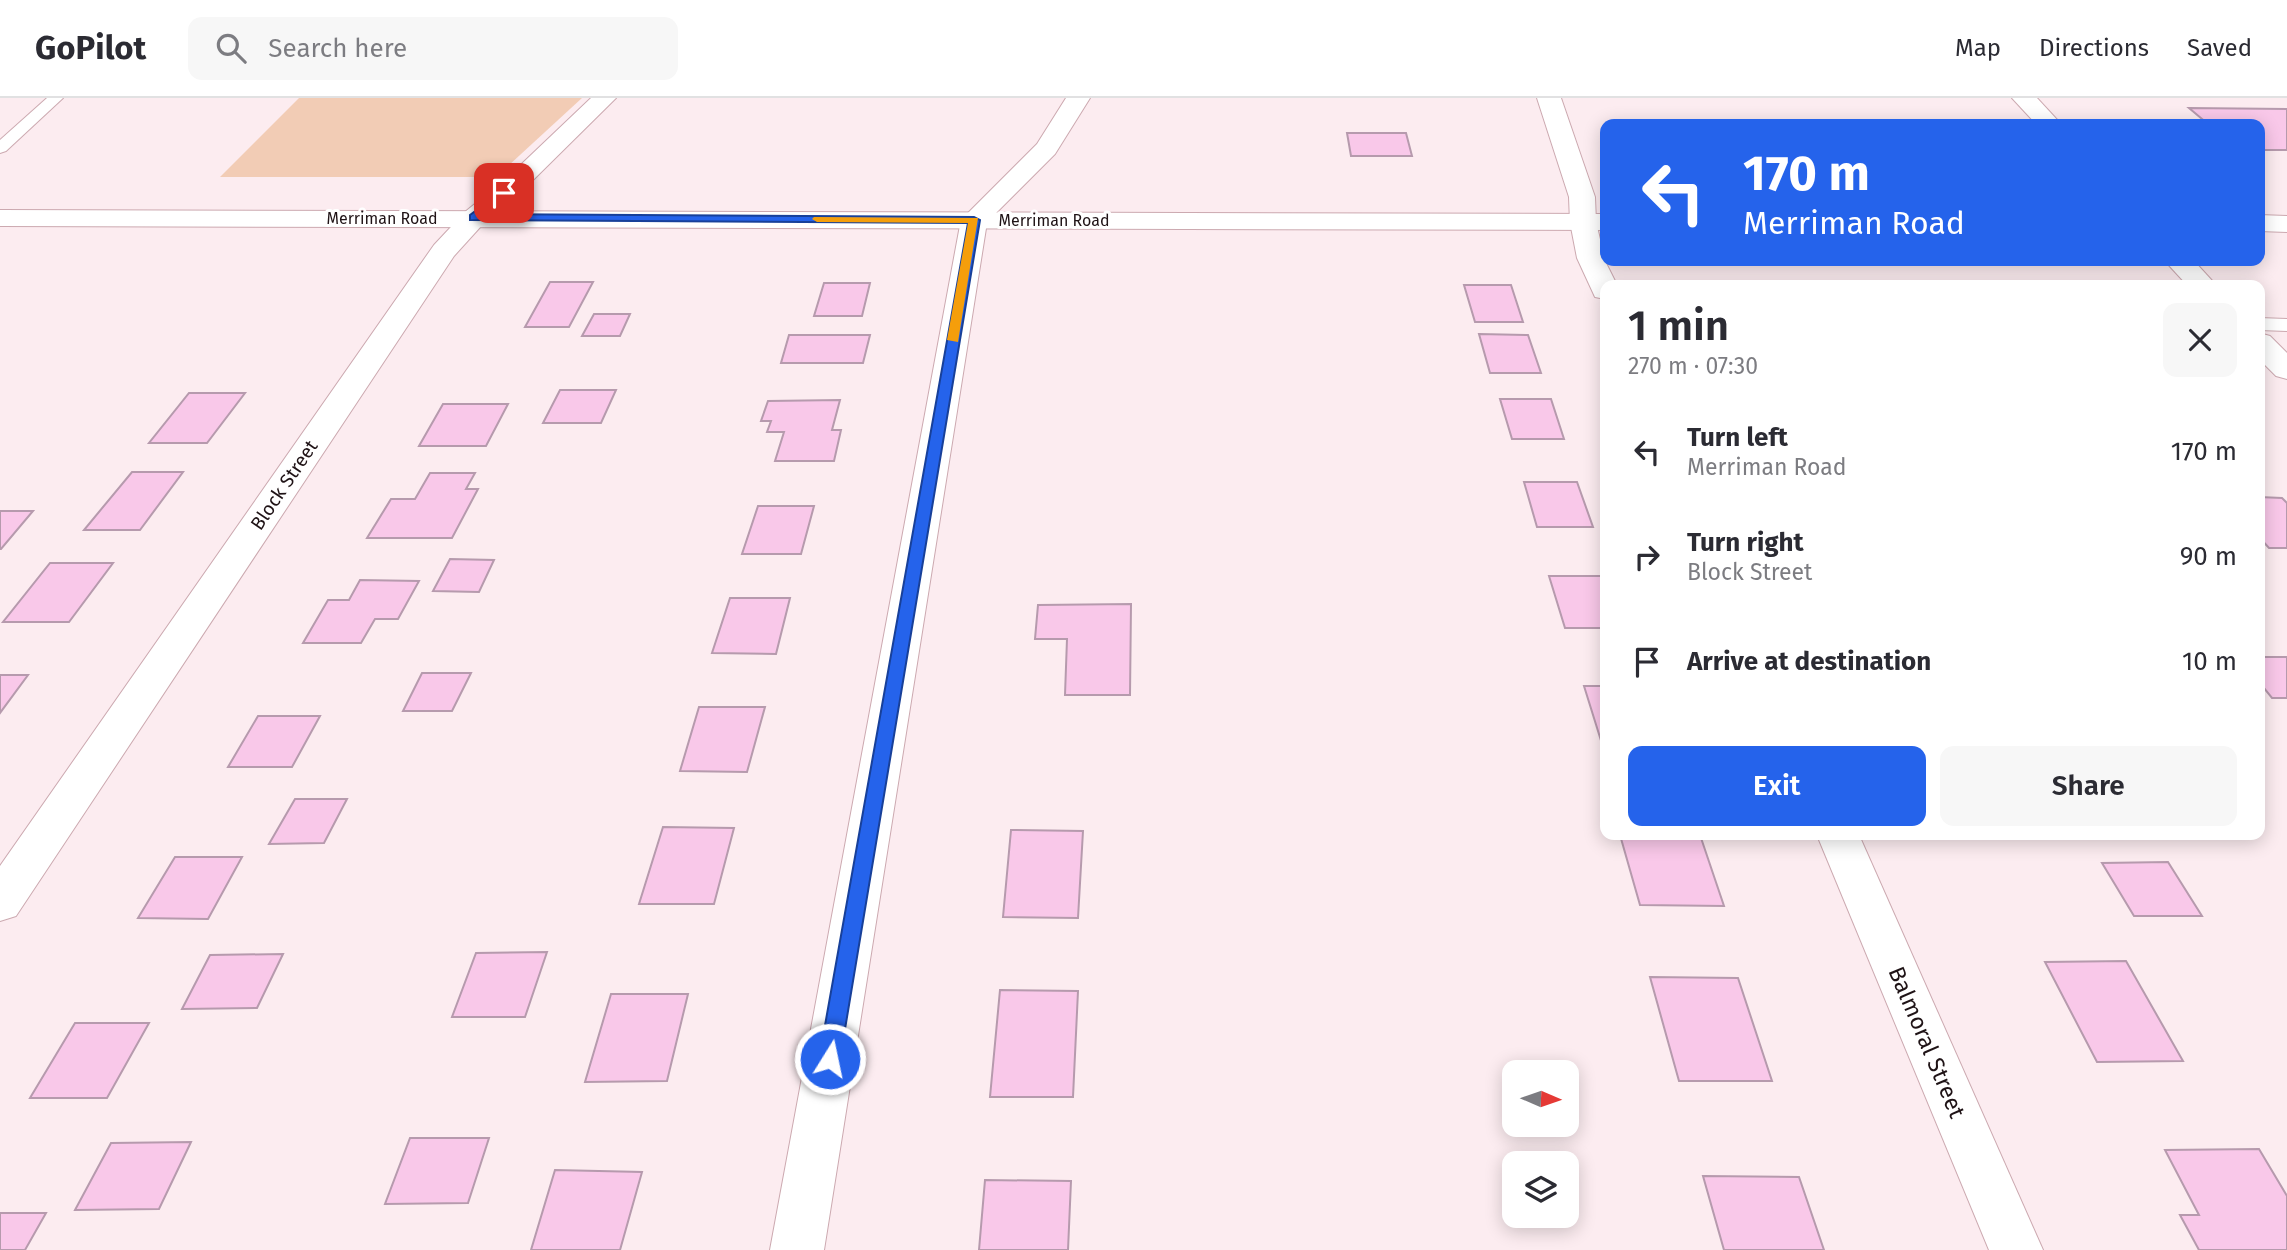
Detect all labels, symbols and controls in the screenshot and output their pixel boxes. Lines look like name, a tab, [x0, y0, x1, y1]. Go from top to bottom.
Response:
search box	[188, 17, 678, 80]
text: GoPilot	[35, 28, 146, 68]
icon: search	[212, 29, 250, 67]
text: Search here	[268, 33, 407, 64]
text: Map	[1955, 34, 2001, 62]
text: Directions	[2039, 34, 2149, 62]
text: Saved	[2187, 34, 2252, 62]
text: 170 m	[1743, 144, 1870, 203]
icon: left	[1628, 147, 1719, 238]
pin	[474, 163, 534, 223]
icon: arrive	[485, 174, 523, 212]
text: Merriman Road	[1743, 204, 1965, 242]
street label: Merriman Road	[327, 209, 437, 228]
street label: Merriman Road	[999, 211, 1109, 230]
text: 1 min	[1628, 301, 1729, 351]
button: close	[2163, 303, 2237, 377]
text: 270 m · 07:30	[1628, 352, 1758, 380]
text: Turn left	[1687, 422, 1788, 453]
icon: left	[1628, 433, 1666, 471]
street label: Block Street	[246, 436, 323, 534]
text: 170 m	[2171, 436, 2237, 467]
text: Merriman Road	[1687, 453, 1847, 481]
text: Turn right	[1687, 527, 1804, 558]
icon: right	[1628, 538, 1666, 576]
text: 90 m	[2180, 541, 2237, 572]
text: Block Street	[1687, 558, 1812, 586]
icon: arrive	[1628, 643, 1666, 681]
text: Arrive at destination	[1687, 646, 1931, 677]
text: 10 m	[2182, 646, 2237, 677]
button: Exit	[1628, 746, 1926, 826]
button: Share	[1940, 746, 2237, 826]
street label: Balmoral Street	[1883, 962, 1972, 1123]
position arrow	[793, 1022, 867, 1096]
north arrow	[1502, 1060, 1578, 1138]
map controls	[1502, 1060, 1579, 1228]
button: layers	[1502, 1151, 1579, 1228]

